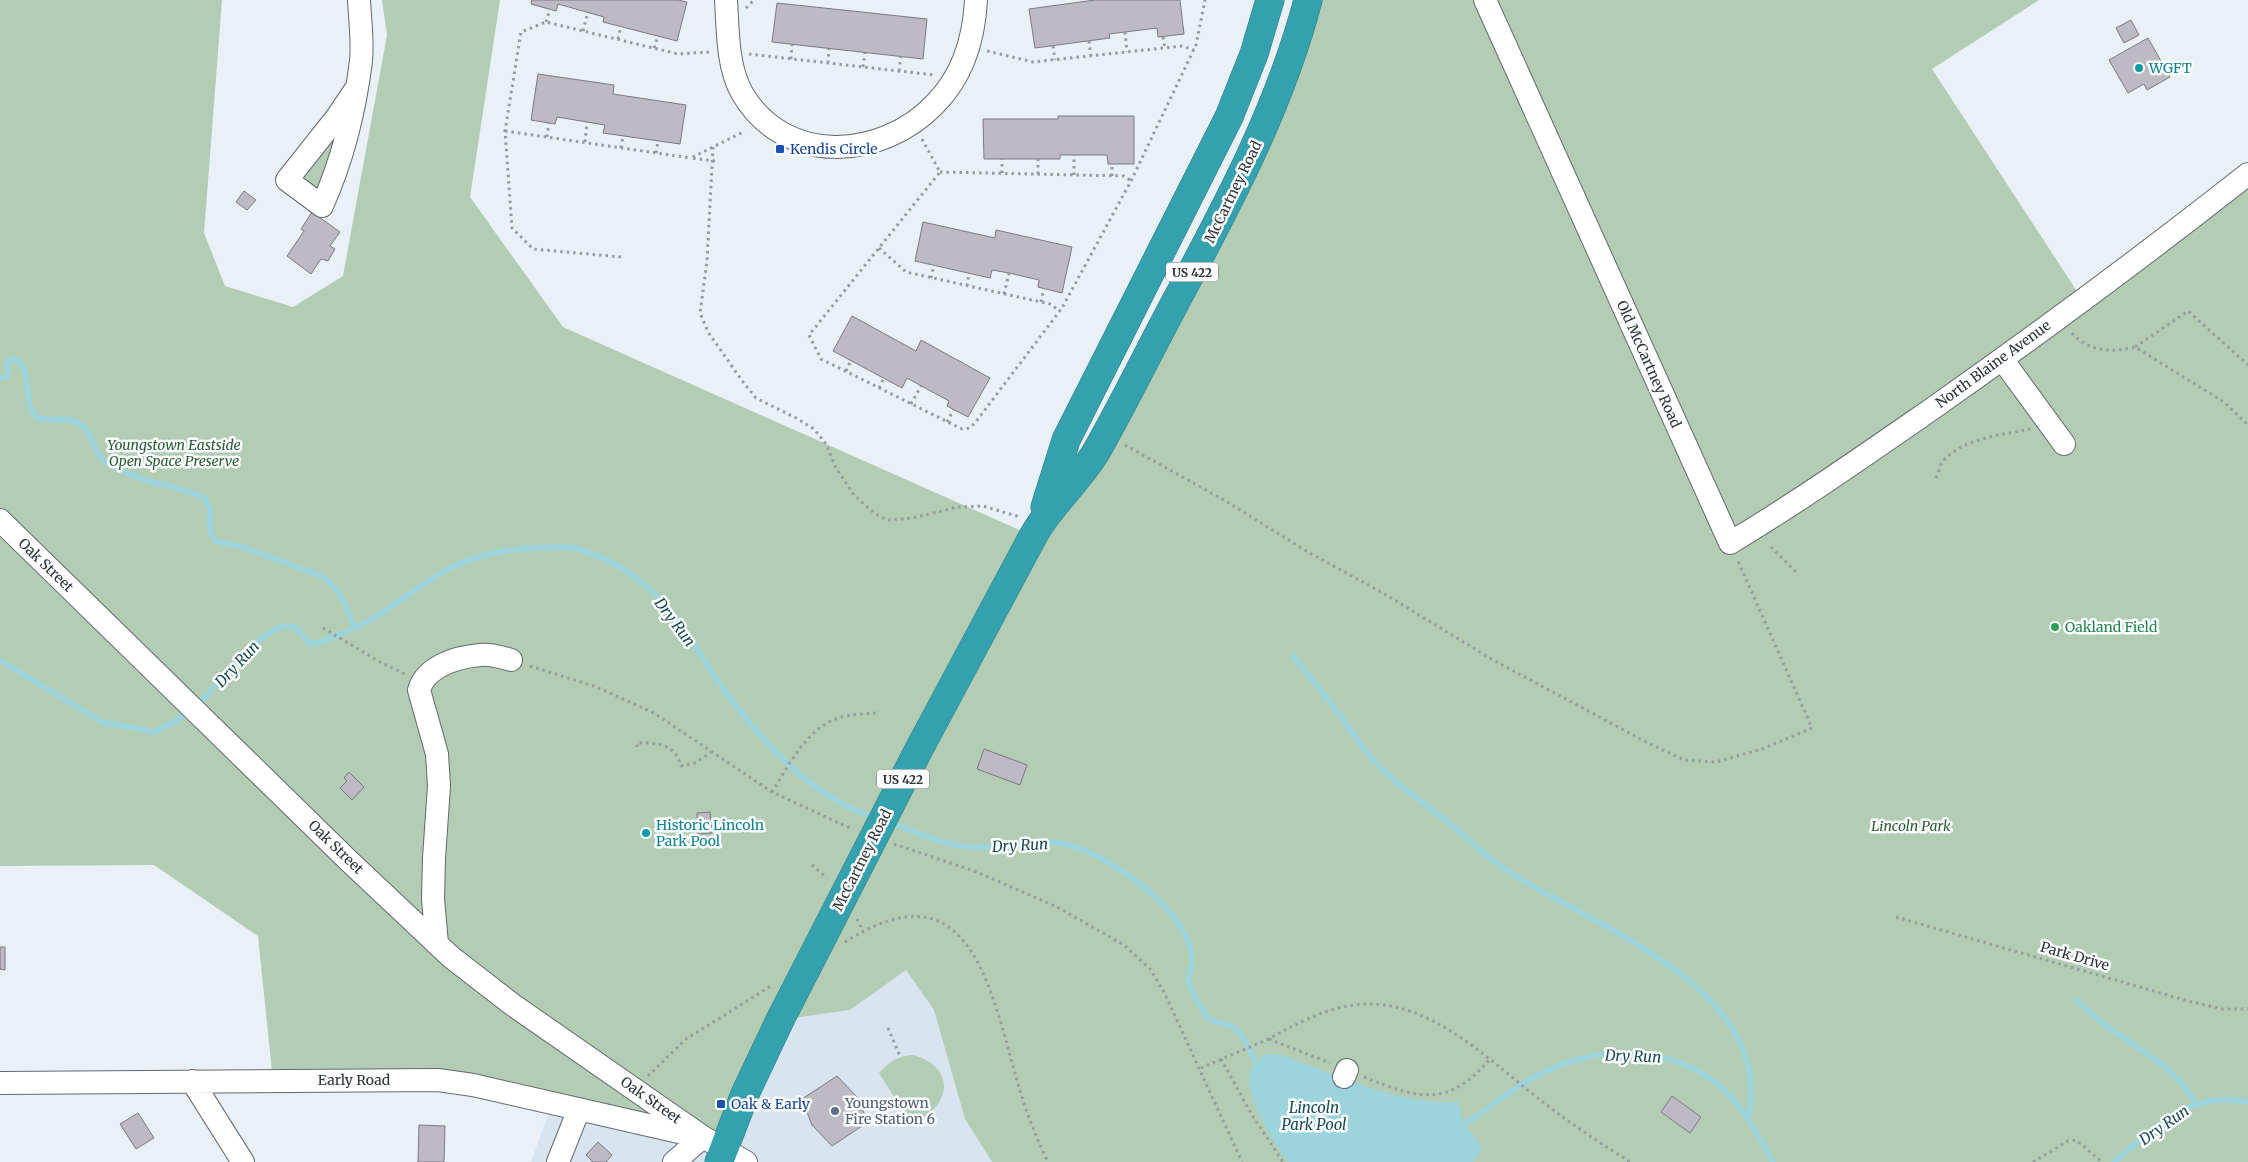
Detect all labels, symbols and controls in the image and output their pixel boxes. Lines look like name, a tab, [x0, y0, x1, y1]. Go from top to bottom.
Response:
place label: WGFT	[2148, 59, 2192, 77]
marker: WGFT	[2133, 62, 2145, 74]
street label: McCartney Road	[1200, 137, 1266, 246]
place label: Kendis Circle	[790, 140, 878, 158]
marker: Kendis Circle	[774, 143, 786, 155]
road number: US 422	[1166, 262, 1218, 282]
street label: Old McCartney Road	[1613, 297, 1685, 431]
street label: North Blaine Avenue	[1932, 316, 2054, 412]
park label: Youngstown Eastside Open Space Preserve	[107, 436, 241, 470]
street label: Oak Street	[15, 534, 78, 596]
water label: Dry Run	[650, 593, 700, 650]
place label: Oakland Field	[2065, 618, 2158, 636]
marker: Oakland Field	[2049, 621, 2061, 633]
water label: Dry Run	[210, 637, 263, 692]
road number: US 422	[877, 770, 929, 789]
street label: McCartney Road	[829, 806, 896, 914]
street label: Oak Street	[305, 816, 368, 878]
place label: Historic Lincoln Park Pool	[656, 816, 764, 850]
park label: Lincoln Park	[1871, 817, 1951, 835]
marker: Historic Lincoln Park Pool	[640, 827, 652, 839]
water label: Dry Run	[990, 834, 1049, 856]
street label: Park Drive	[2038, 938, 2112, 974]
water label: Dry Run	[1604, 1045, 1661, 1066]
street label: Early Road	[318, 1071, 391, 1089]
street label: Oak Street	[617, 1073, 685, 1128]
place label: Youngstown Fire Station 6	[844, 1094, 935, 1128]
place label: Oak & Early	[731, 1095, 811, 1113]
marker: Oak & Early	[715, 1098, 727, 1110]
water label: Lincoln Park Pool	[1281, 1098, 1347, 1134]
water label: Dry Run	[2135, 1101, 2193, 1150]
marker: Youngstown Fire Station 6	[829, 1105, 841, 1117]

